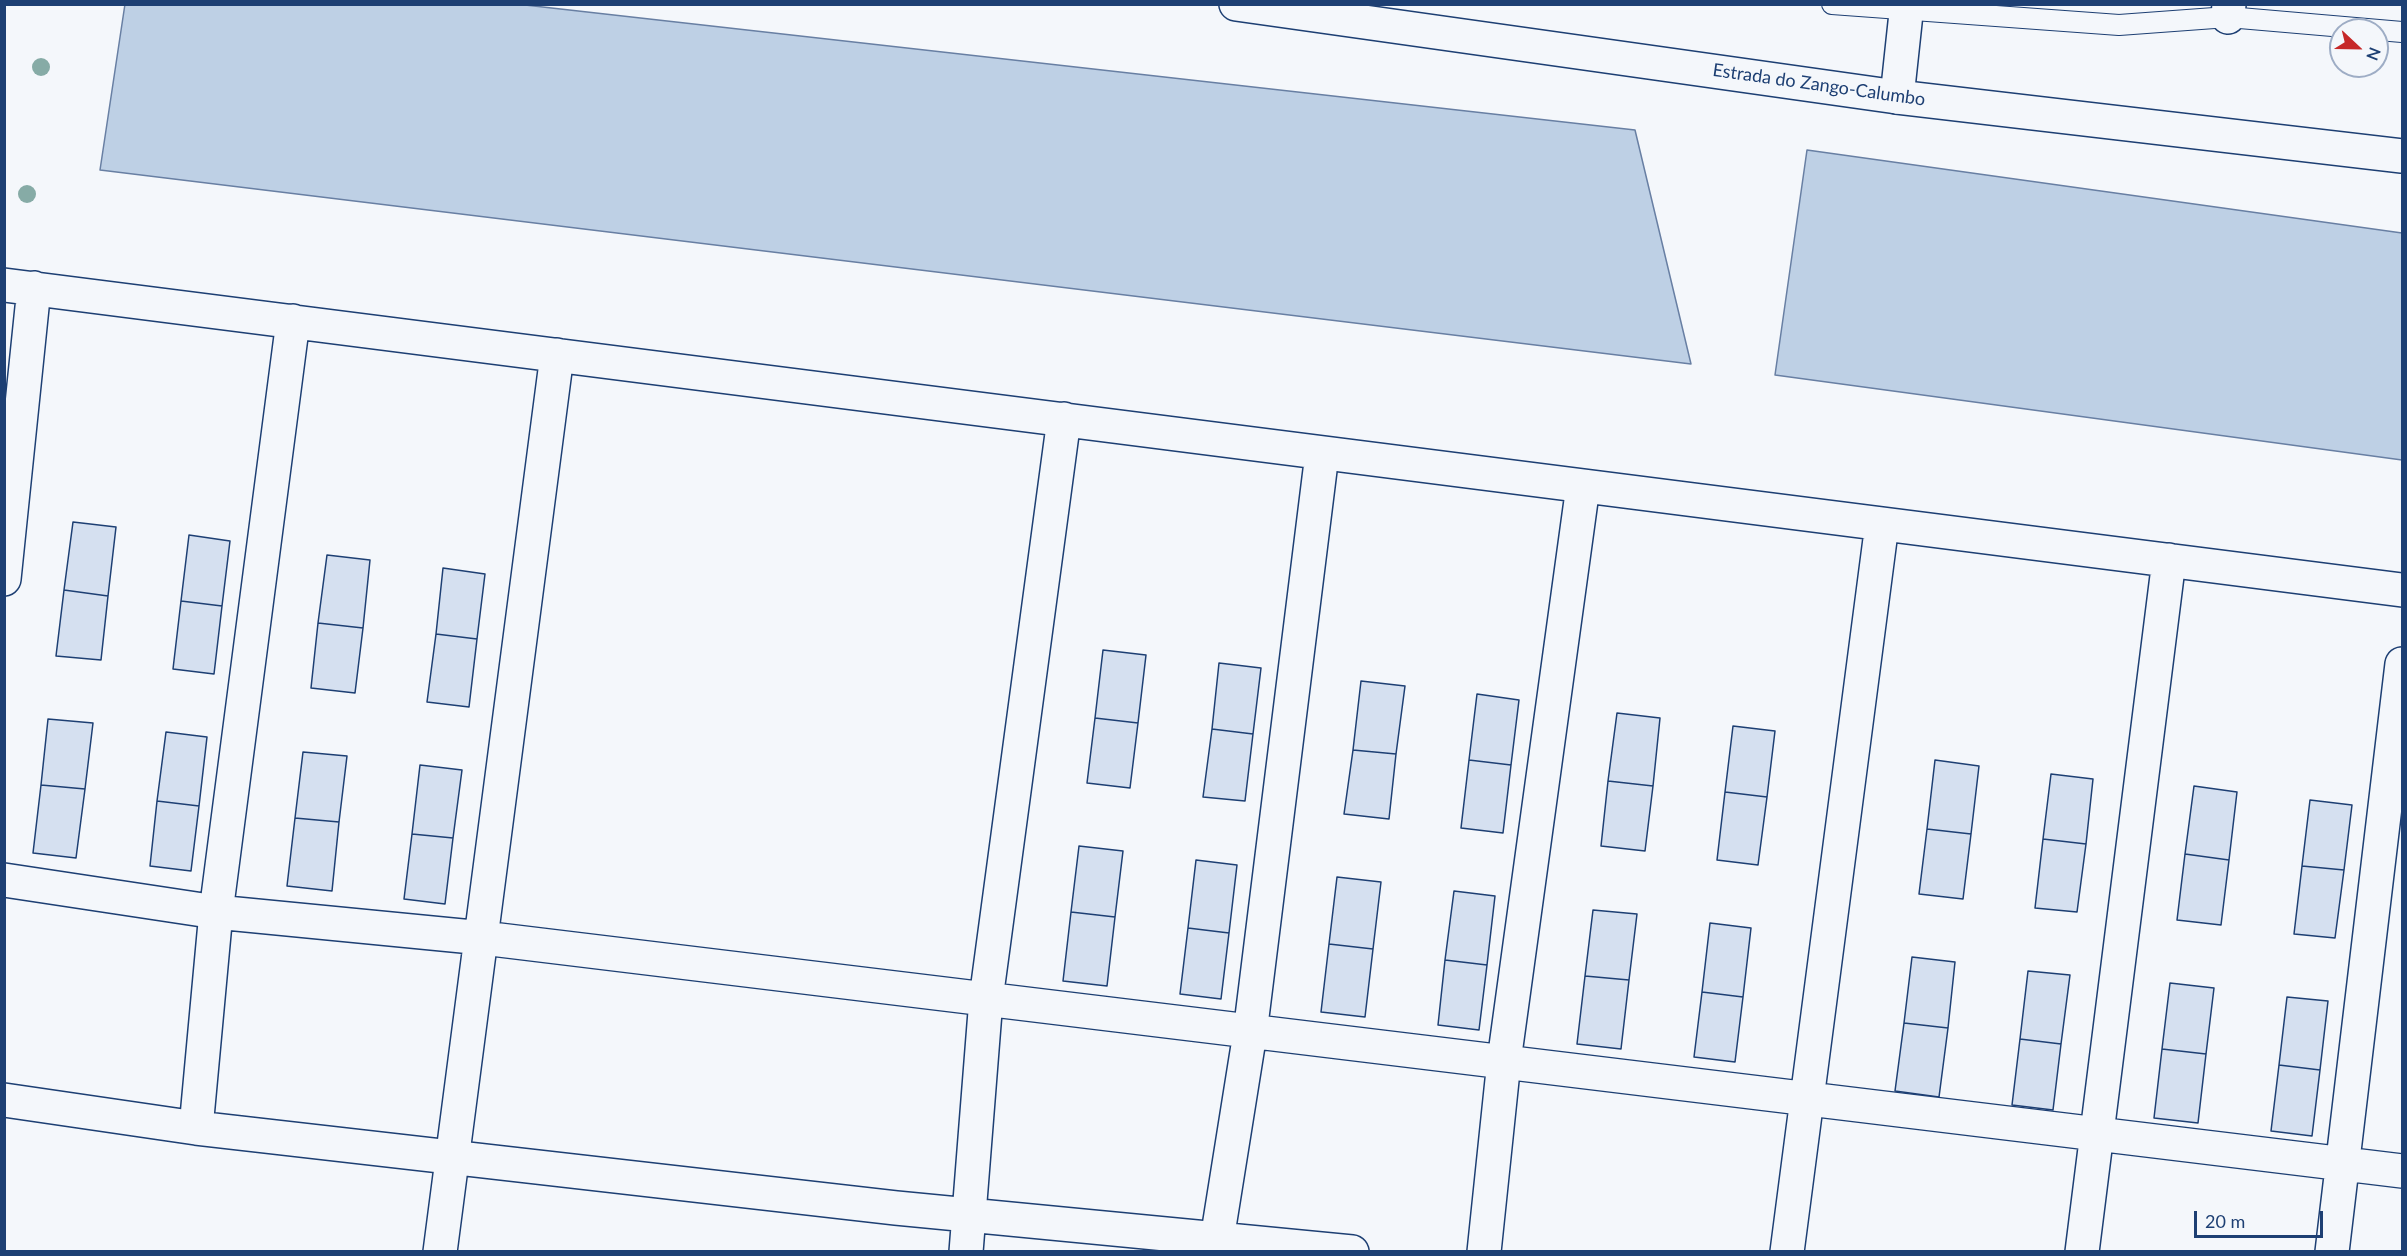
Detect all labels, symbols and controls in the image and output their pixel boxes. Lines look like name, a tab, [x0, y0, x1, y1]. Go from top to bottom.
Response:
north arrow	[2329, 18, 2389, 78]
text: N	[2363, 45, 2385, 63]
street label: Estrada do Zango-Calumbo	[1711, 59, 1927, 111]
scale bar	[2197, 1199, 2326, 1237]
text: 20 m	[2205, 1210, 2245, 1232]

